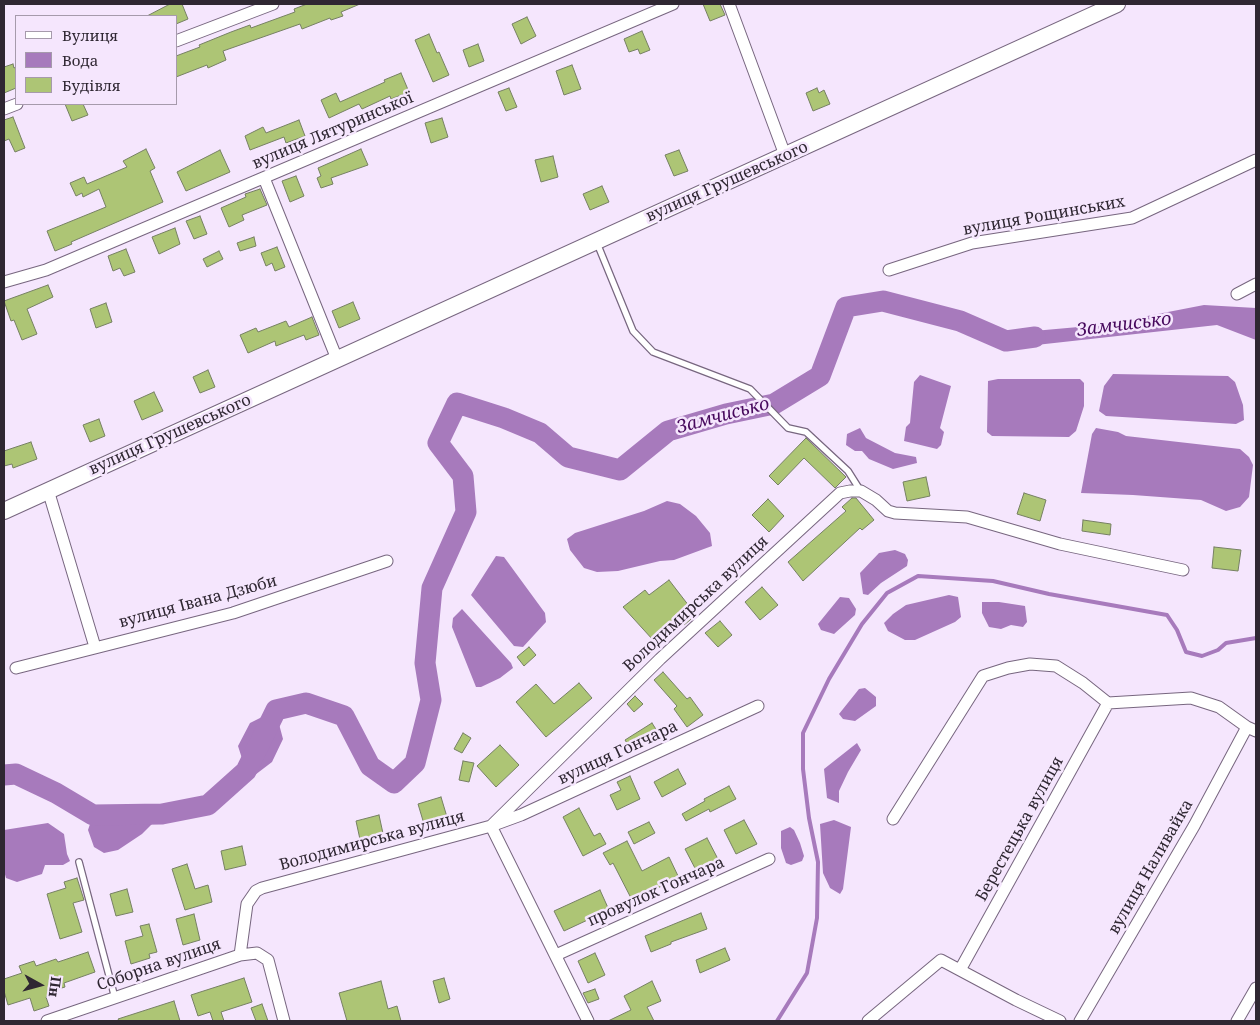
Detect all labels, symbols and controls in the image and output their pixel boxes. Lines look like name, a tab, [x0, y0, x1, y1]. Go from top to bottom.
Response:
legend	[15, 15, 178, 105]
text: Вулиця	[62, 25, 118, 45]
text: Вода	[62, 50, 98, 70]
text: Будівля	[62, 75, 120, 95]
street label: вулиця Лятуринської	[250, 88, 416, 174]
street label: вулиця Грушевського	[643, 138, 811, 226]
street label: вулиця Рощинських	[962, 192, 1126, 240]
water label: Замчисько	[1075, 308, 1173, 342]
street label: вулиця Грушевського	[86, 391, 254, 479]
water label: Замчисько	[674, 393, 772, 439]
street label: Володимирська вулиця	[620, 532, 772, 676]
street label: вулиця Івана Дзюби	[117, 572, 279, 632]
street label: вулиця Гончара	[555, 717, 681, 789]
street label: Берестецька вулиця	[972, 753, 1068, 905]
street label: вулиця Наливайка	[1105, 796, 1197, 938]
street label: Володимирська вулиця	[277, 807, 467, 875]
street label: провулок Гончара	[584, 853, 728, 931]
street label: Соборна вулиця	[94, 935, 224, 995]
north arrow	[15, 960, 65, 1010]
text: Пн	[45, 975, 66, 998]

